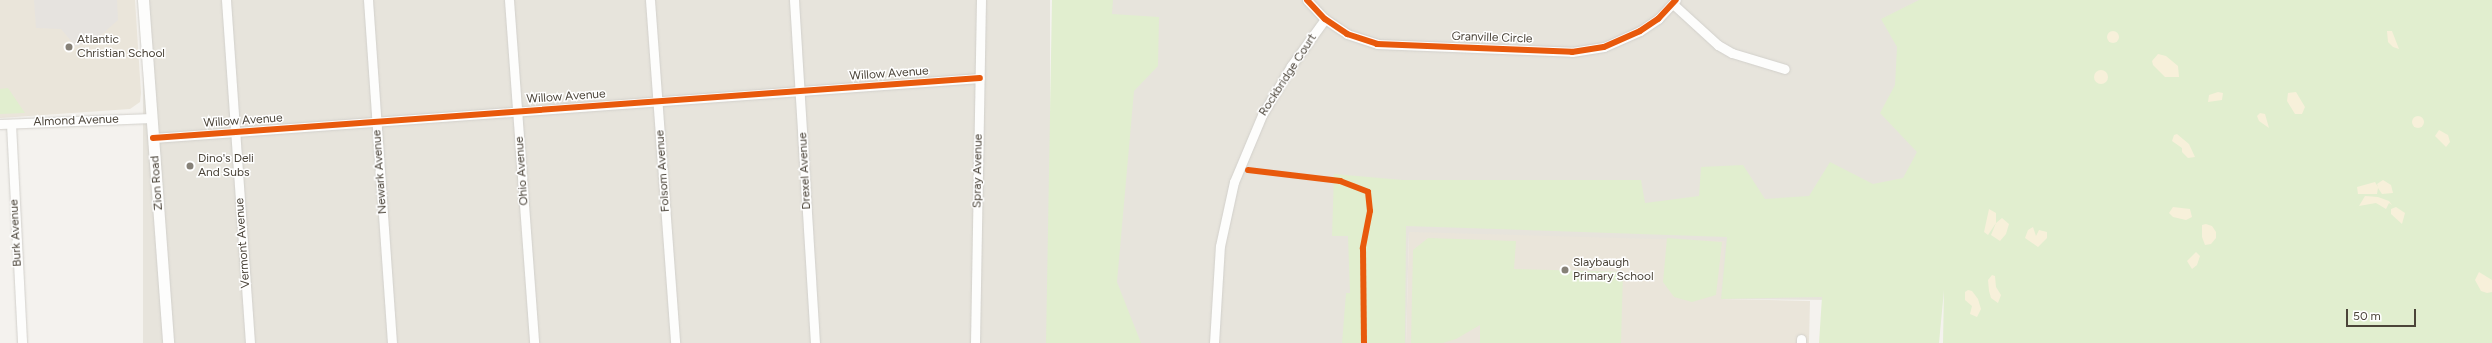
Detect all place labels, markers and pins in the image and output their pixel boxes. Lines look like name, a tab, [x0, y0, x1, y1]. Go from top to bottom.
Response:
place label: Atlantic Christian School	[77, 33, 165, 61]
marker: Atlantic Christian School	[64, 42, 74, 52]
place label: Dino's Deli And Subs	[198, 152, 254, 180]
marker: Dino's Deli And Subs	[185, 161, 195, 171]
place label: Slaybaugh Primary School	[1573, 256, 1654, 284]
marker: Slaybaugh Primary School	[1560, 265, 1570, 275]

